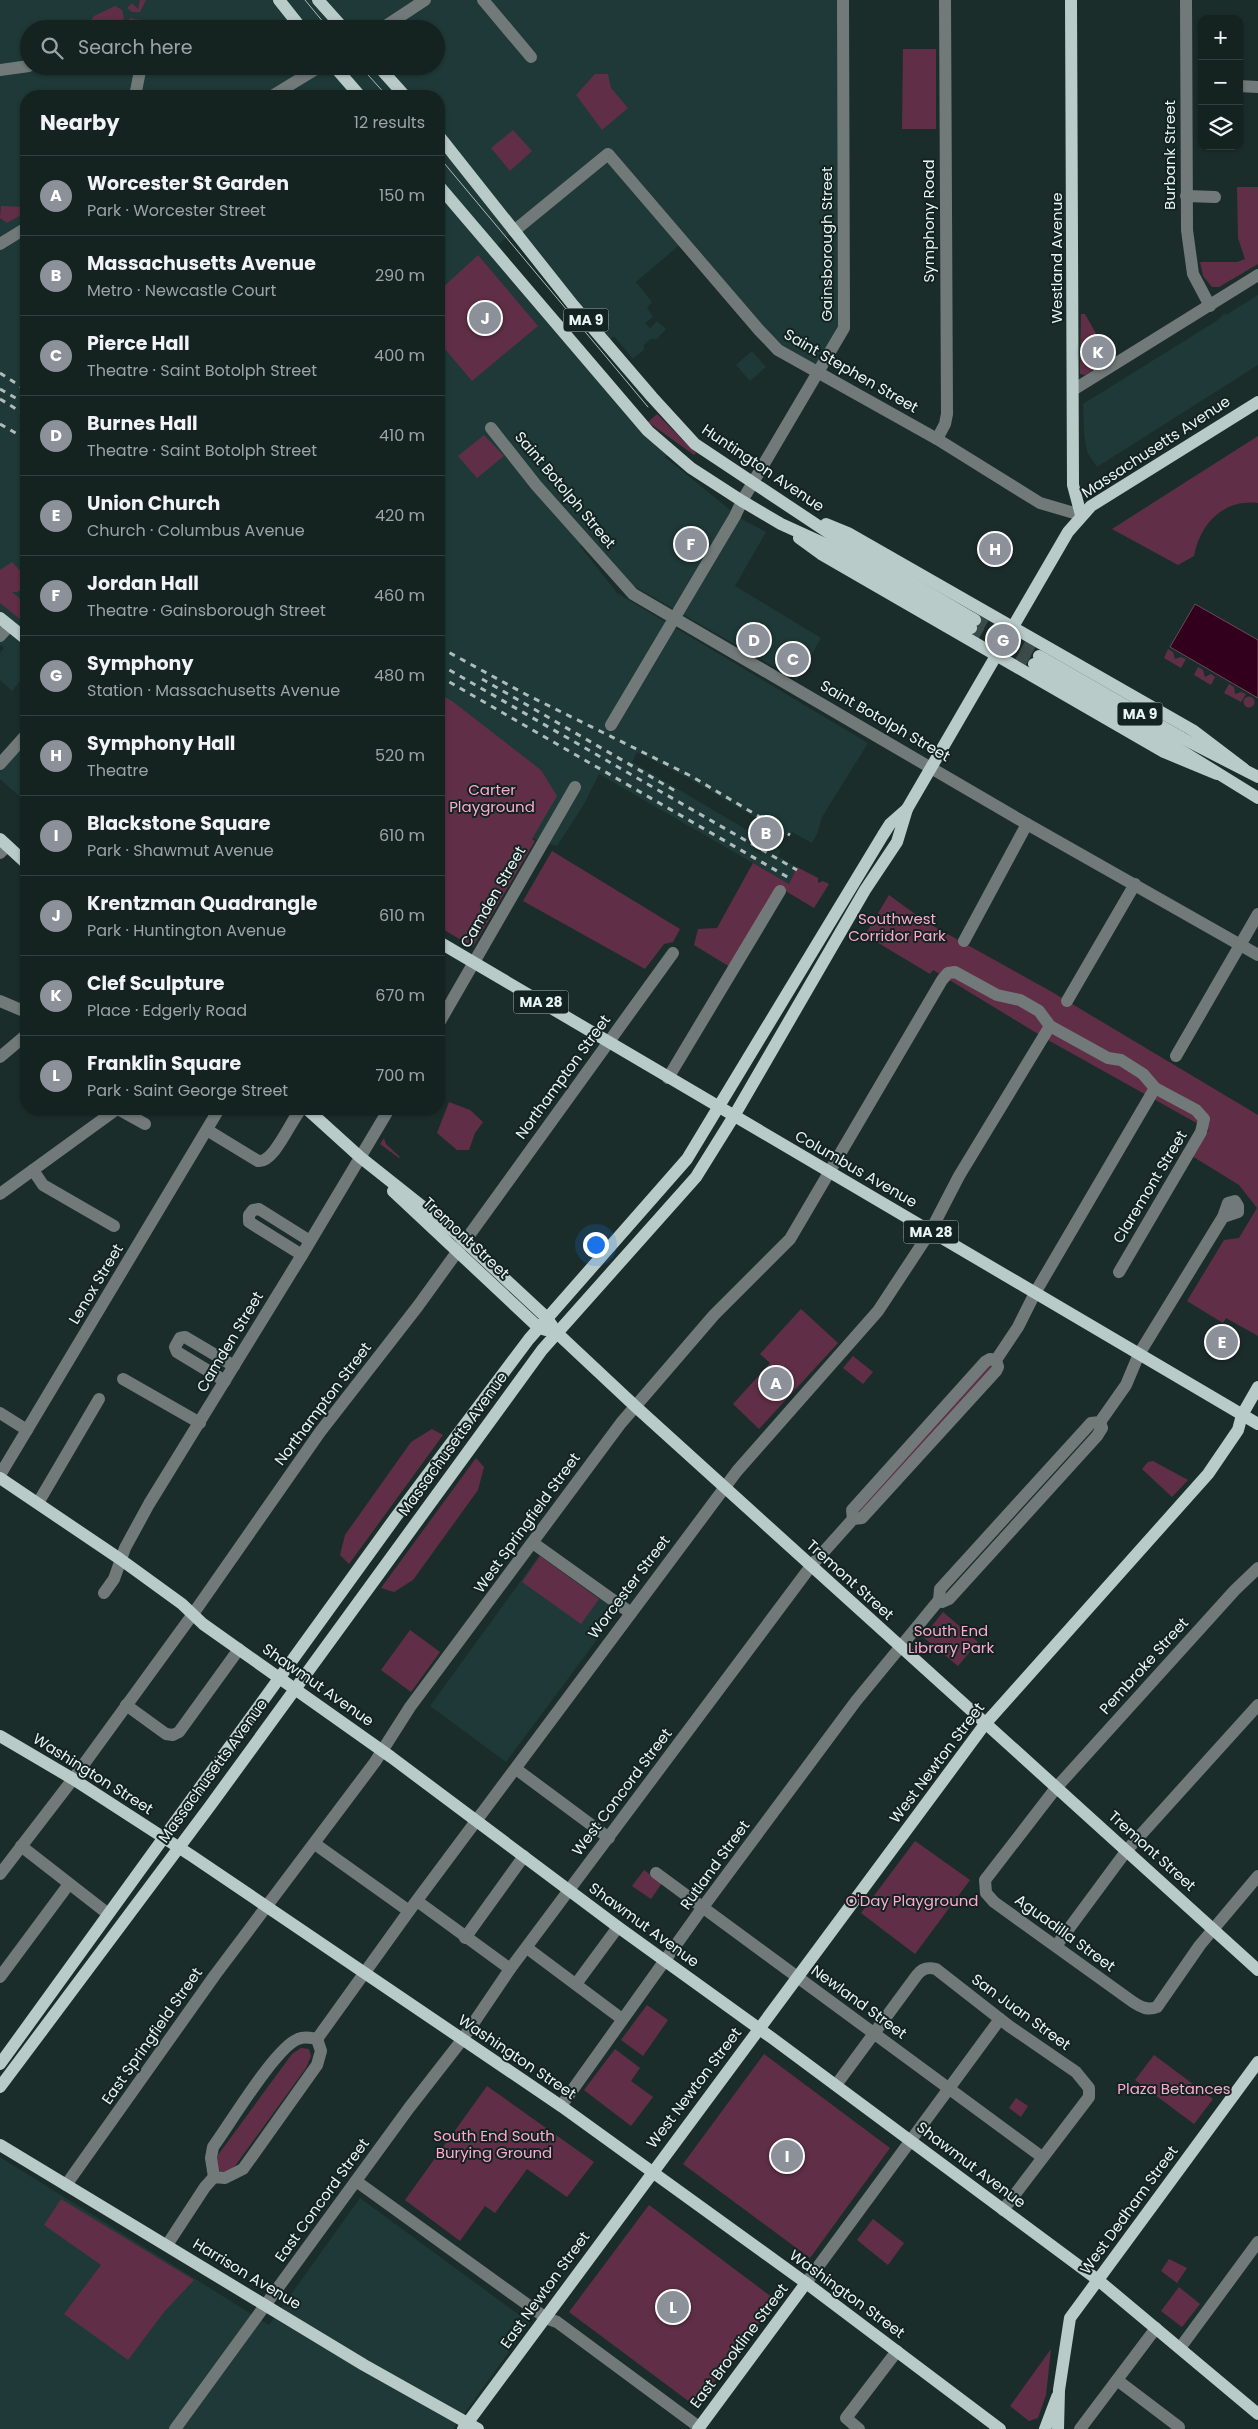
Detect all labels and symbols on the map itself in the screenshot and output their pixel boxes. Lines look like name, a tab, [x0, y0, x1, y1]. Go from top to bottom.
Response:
street label: Burbank Street	[1159, 100, 1180, 210]
street label: Symphony Road	[918, 159, 939, 283]
street label: Gainsborough Street	[816, 166, 837, 322]
street label: Westland Avenue	[1046, 192, 1067, 324]
pin: J	[469, 299, 501, 337]
road number: MA 9	[564, 308, 608, 332]
street label: Saint Stephen Street	[780, 324, 922, 418]
pin: K	[1082, 333, 1114, 371]
street label: Massachusetts Avenue	[1077, 391, 1234, 503]
street label: Huntington Avenue	[698, 419, 829, 516]
street label: Saint Botolph Street	[510, 427, 621, 553]
pin: F	[675, 525, 707, 563]
pin: H	[979, 530, 1011, 568]
pin: D	[738, 621, 770, 659]
pin: G	[987, 621, 1019, 659]
pin: C	[777, 640, 809, 678]
street label: Saint Botolph Street	[816, 675, 954, 766]
road number: MA 9	[1118, 702, 1162, 726]
park label: Carter Playground	[449, 779, 535, 817]
pin: B	[750, 814, 782, 852]
street label: Camden Street	[455, 842, 530, 951]
park label: Southwest Corridor Park	[848, 908, 946, 946]
road number: MA 28	[514, 990, 568, 1014]
street label: Northampton Street	[510, 1010, 615, 1143]
street label: Columbus Avenue	[791, 1125, 921, 1212]
street label: Claremont Street	[1108, 1126, 1192, 1247]
street label: Tremont Street	[419, 1192, 514, 1283]
road number: MA 28	[904, 1220, 958, 1244]
your location	[583, 1232, 609, 1258]
street label: Lenox Street	[63, 1240, 128, 1328]
street label: Camden Street	[191, 1287, 268, 1396]
pin: E	[1206, 1323, 1238, 1361]
street label: Northampton Street	[269, 1338, 376, 1470]
pin: A	[760, 1364, 792, 1402]
street label: Massachusetts Avenue	[393, 1367, 512, 1520]
street label: West Springfield Street	[468, 1448, 585, 1597]
street label: Worcester Street	[583, 1531, 674, 1643]
street label: Tremont Street	[802, 1535, 899, 1625]
street label: Pembroke Street	[1094, 1613, 1193, 1719]
park label: South End Library Park	[908, 1620, 994, 1658]
street label: Shawmut Avenue	[258, 1638, 378, 1731]
street label: Massachusetts Avenue	[153, 1694, 272, 1847]
street label: West Newton Street	[884, 1698, 989, 1827]
street label: West Concord Street	[567, 1724, 676, 1860]
street label: Washington Street	[29, 1728, 157, 1819]
street label: Tremont Street	[1104, 1806, 1201, 1896]
street label: Rutland Street	[675, 1816, 754, 1914]
street label: Shawmut Avenue	[585, 1877, 704, 1972]
street label: Aguadilla Street	[1011, 1889, 1120, 1976]
park label: O'Day Playground	[845, 1890, 979, 1911]
street label: Newland Street	[807, 1960, 911, 2043]
street label: East Springfield Street	[96, 1963, 207, 2108]
street label: San Juan Street	[967, 1968, 1075, 2055]
street label: Washington Street	[454, 2009, 580, 2104]
street label: West Newton Street	[641, 2023, 746, 2152]
park label: Plaza Betances	[1117, 2078, 1231, 2099]
street label: Shawmut Avenue	[912, 2117, 1030, 2213]
park label: South End South Burying Ground	[433, 2125, 555, 2163]
street label: East Concord Street	[270, 2134, 374, 2266]
pin: I	[771, 2137, 803, 2175]
street label: West Dedham Street	[1075, 2141, 1182, 2278]
street label: East Newton Street	[495, 2227, 594, 2352]
street label: Harrison Avenue	[189, 2233, 305, 2314]
street label: Washington Street	[785, 2244, 909, 2343]
street label: East Brookline Street	[685, 2279, 792, 2412]
pin: L	[657, 2288, 689, 2326]

